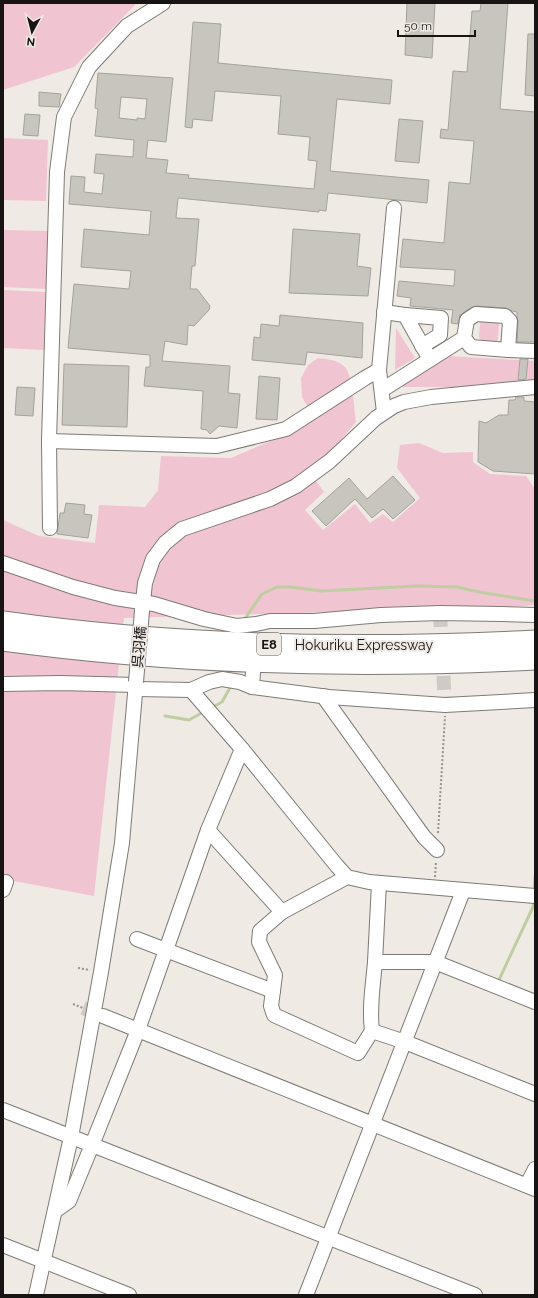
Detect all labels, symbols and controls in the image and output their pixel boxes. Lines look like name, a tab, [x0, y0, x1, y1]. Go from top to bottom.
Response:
north arrow	[12, 12, 52, 52]
scale bar	[398, 12, 475, 38]
text: 50 m	[404, 19, 432, 33]
text: N	[26, 34, 36, 48]
street label: 呉羽橋	[129, 625, 149, 669]
road number: E8	[257, 633, 281, 655]
street label: Hokuriku Expressway	[295, 637, 434, 653]

